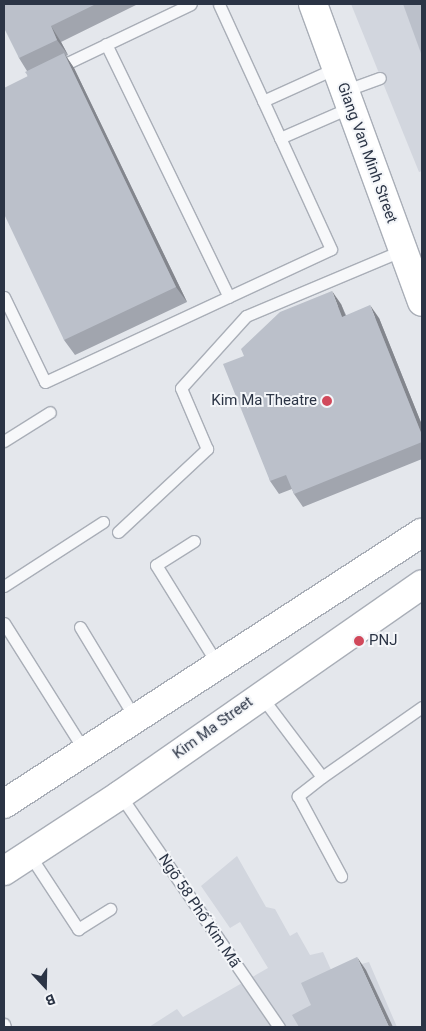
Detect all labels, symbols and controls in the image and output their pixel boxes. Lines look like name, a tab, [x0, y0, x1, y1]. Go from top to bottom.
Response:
street label: Giang Van Minh Street	[333, 80, 401, 226]
place label: Kim Ma Theatre	[211, 392, 317, 410]
marker: Kim Ma Theatre	[321, 395, 333, 407]
place label: PNJ	[369, 632, 397, 650]
marker: PNJ	[353, 635, 365, 647]
street label: Kim Ma Street	[169, 693, 257, 763]
street label: Ngõ 58 Phố Kim Mã	[154, 851, 244, 971]
north arrow	[20, 961, 70, 1011]
text: B	[43, 991, 57, 1009]

